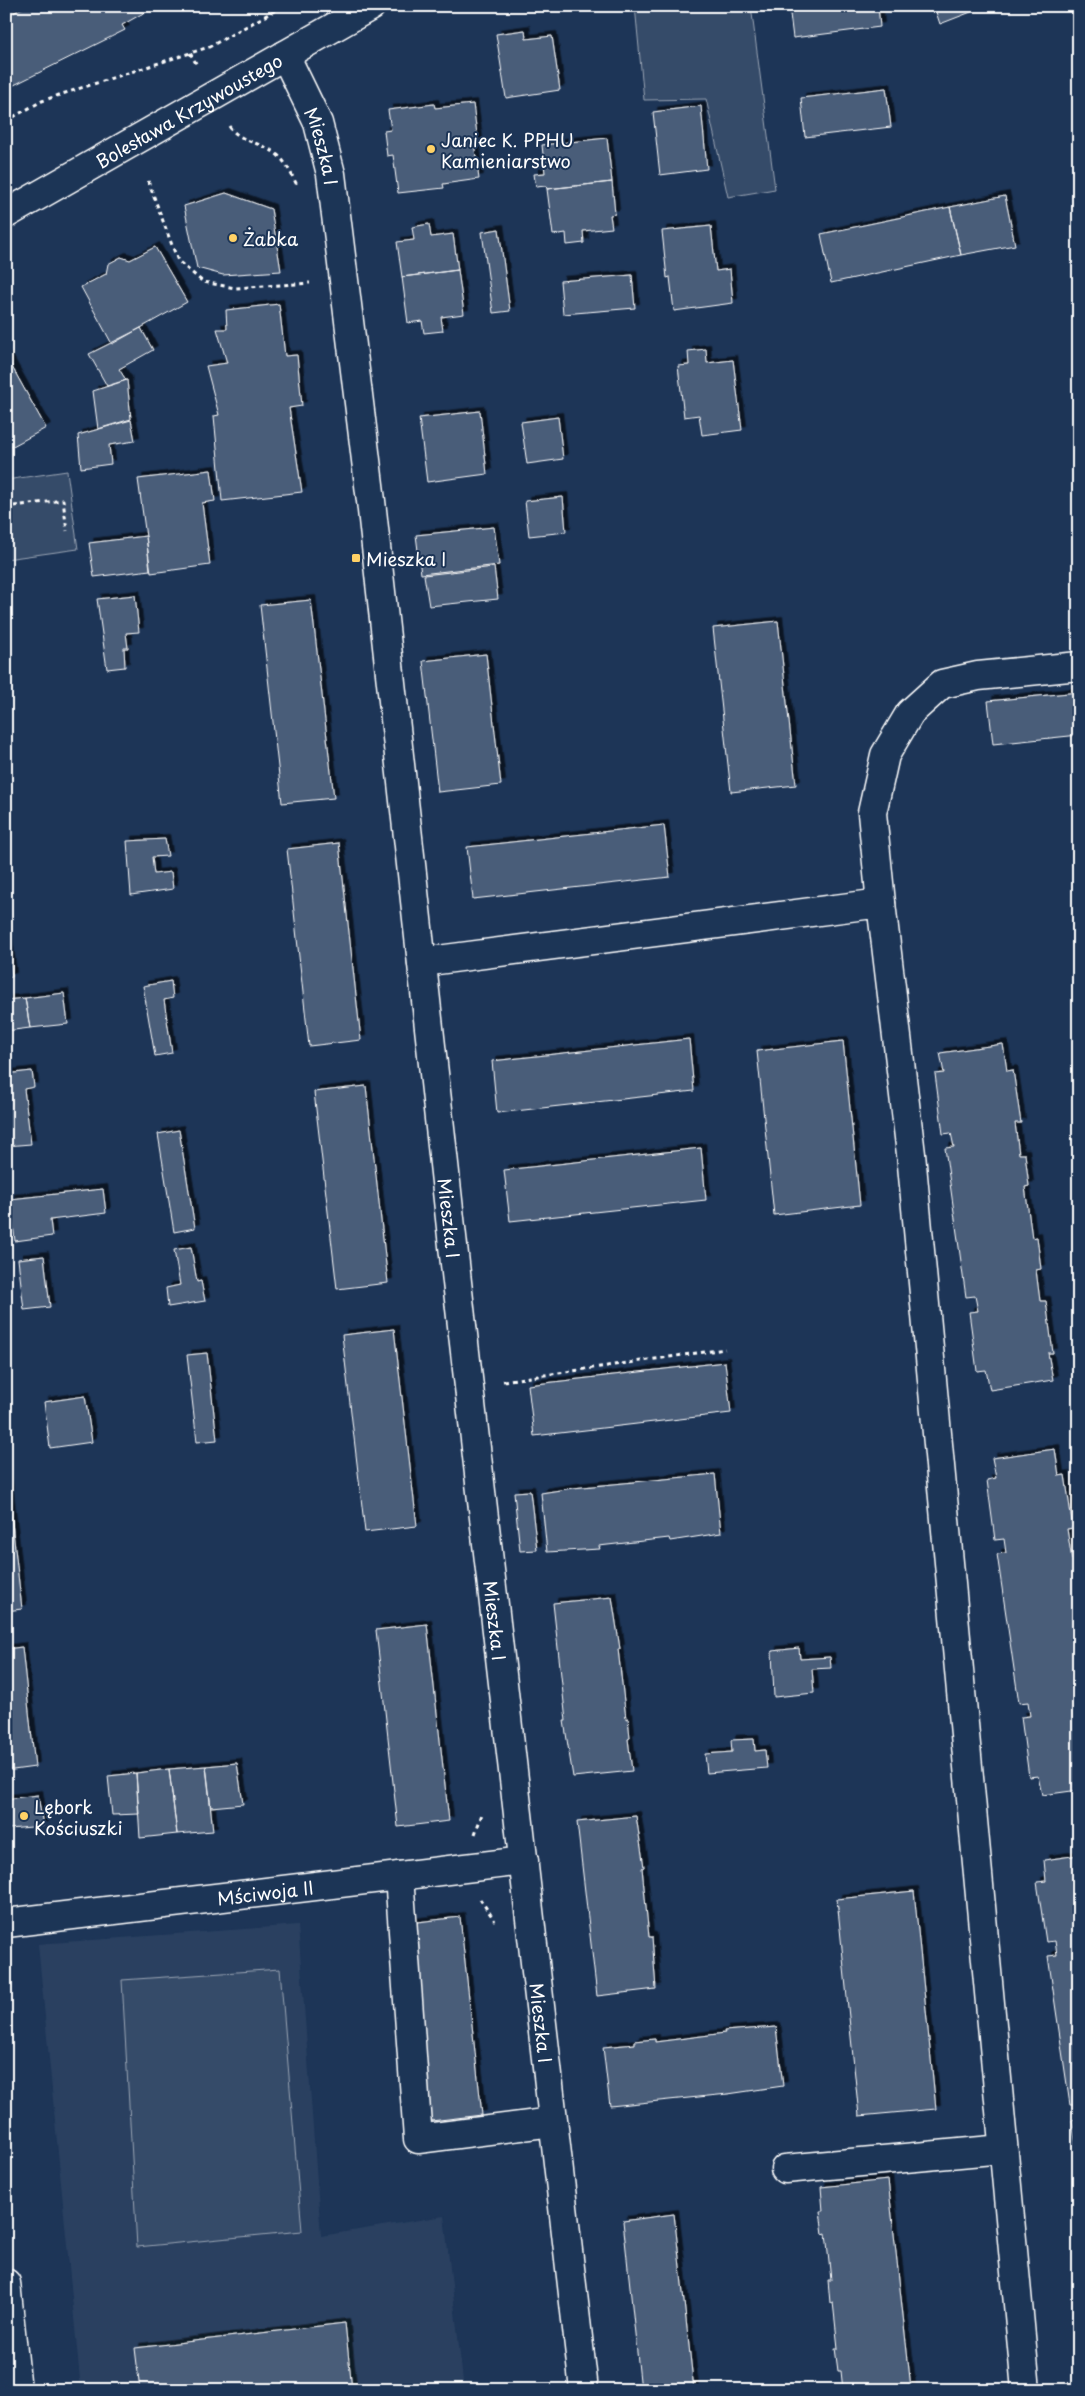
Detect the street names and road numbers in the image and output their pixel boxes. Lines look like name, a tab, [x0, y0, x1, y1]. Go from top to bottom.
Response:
street label: Bolesława Krzywoustego	[90, 46, 287, 174]
street label: Mieszka I	[299, 102, 346, 186]
street label: Mieszka I	[432, 1177, 468, 1259]
street label: Mieszka I	[478, 1579, 514, 1662]
street label: Mściwoja II	[215, 1873, 315, 1911]
street label: Mieszka I	[524, 1981, 560, 2064]

